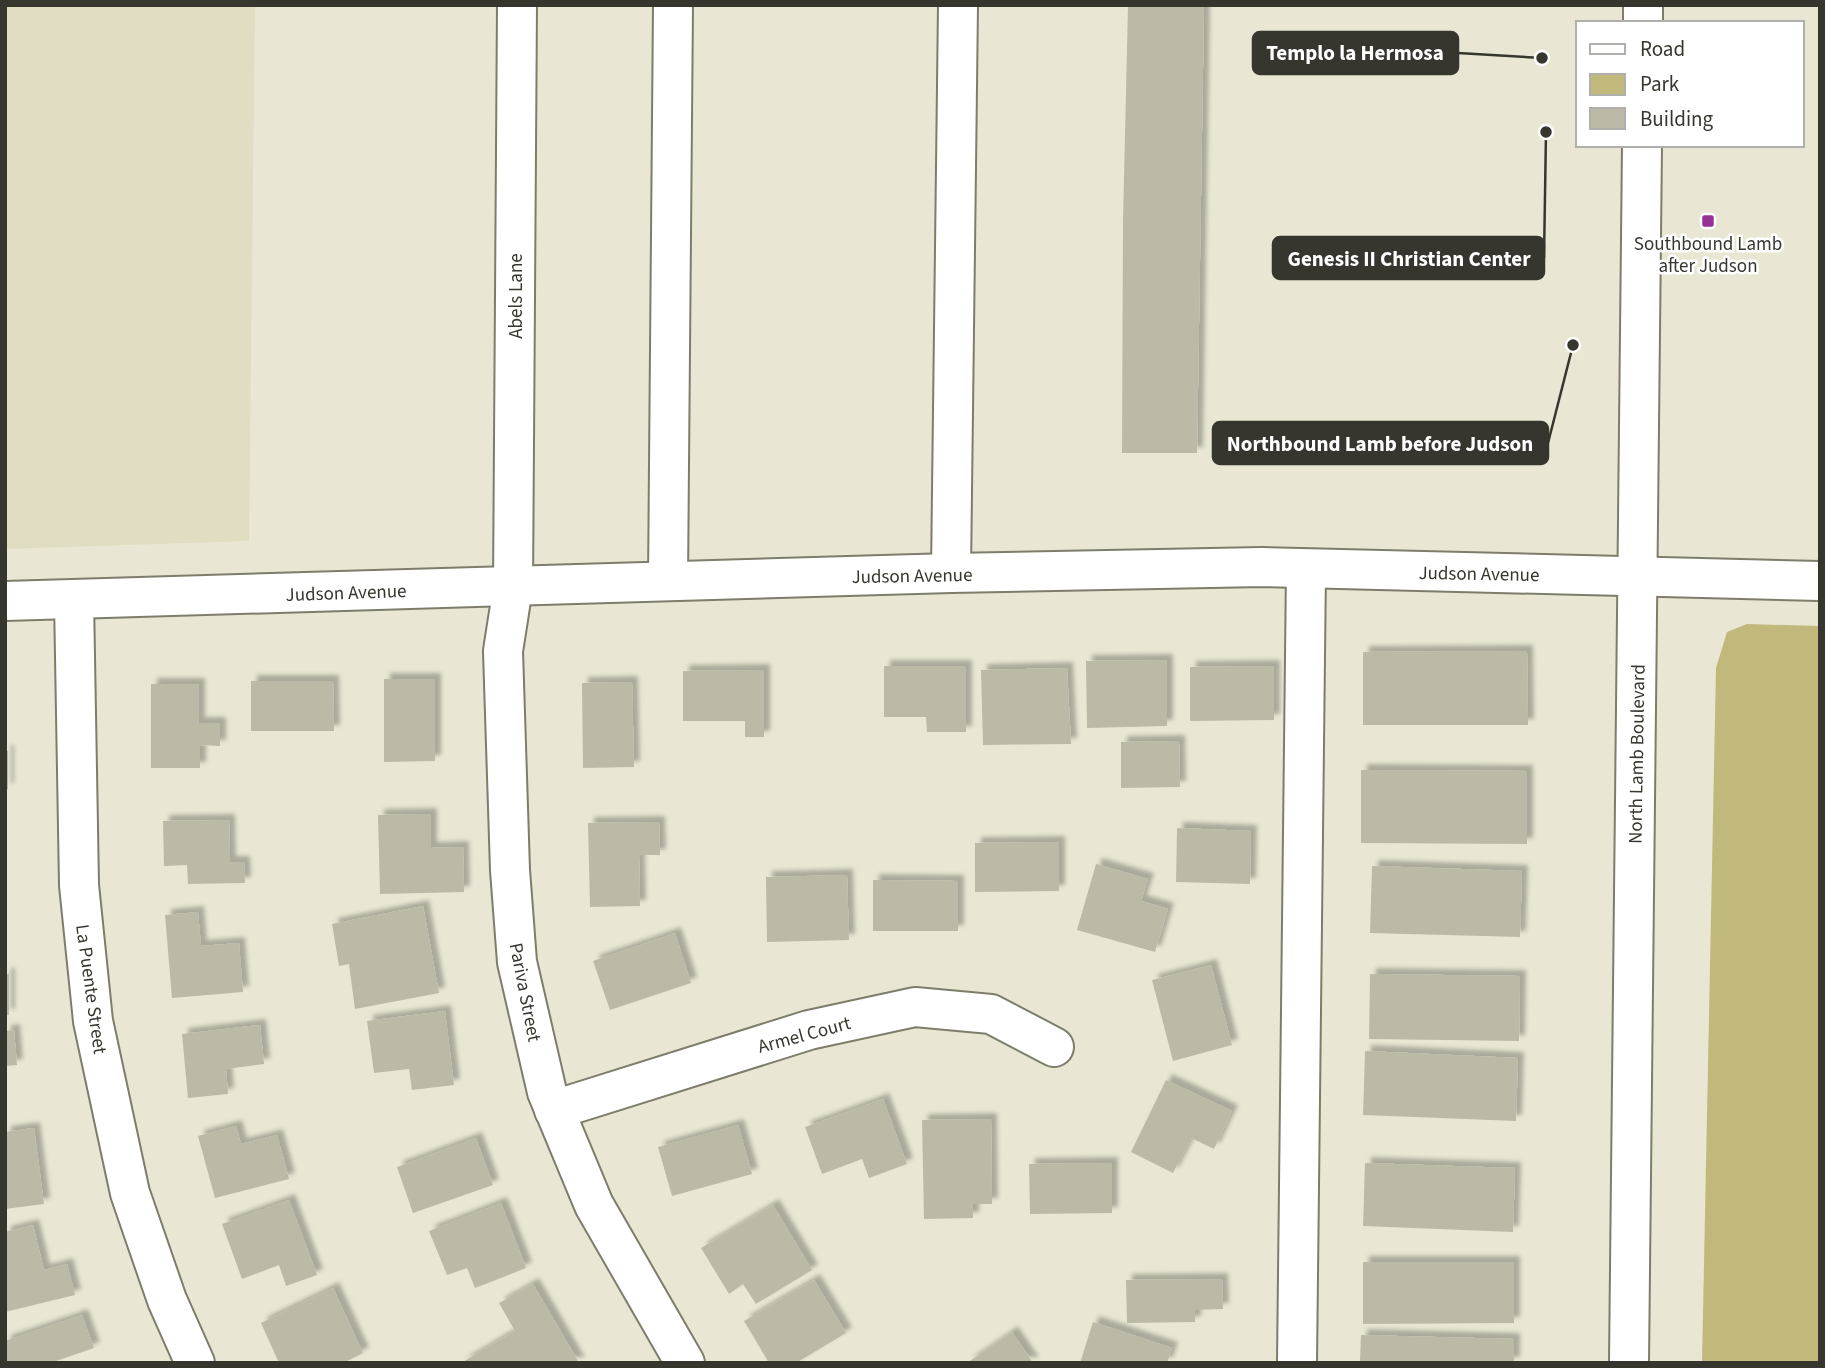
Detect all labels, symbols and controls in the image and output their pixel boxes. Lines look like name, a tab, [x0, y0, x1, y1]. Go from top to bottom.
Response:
legend	[1576, 21, 1804, 147]
callout: Templo la Hermosa	[1253, 32, 1458, 74]
text: Road	[1640, 34, 1685, 64]
text: Templo la Hermosa	[1266, 38, 1444, 68]
text: Park	[1640, 69, 1680, 99]
text: Building	[1640, 104, 1714, 134]
marker: Southbound Lamb after Judson	[1700, 213, 1716, 229]
place label: Southbound Lamb after Judson	[1634, 231, 1782, 280]
callout: Genesis II Christian Center	[1273, 237, 1544, 279]
text: Genesis II Christian Center	[1288, 244, 1531, 274]
street label: Abels Lane	[503, 253, 530, 339]
callout: Northbound Lamb before Judson	[1213, 422, 1548, 464]
text: Northbound Lamb before Judson	[1227, 429, 1533, 459]
street label: Judson Avenue	[1418, 560, 1540, 589]
street label: Judson Avenue	[851, 562, 973, 591]
street label: Judson Avenue	[285, 578, 407, 609]
street label: North Lamb Boulevard	[1622, 664, 1653, 844]
street label: La Puente Street	[68, 923, 113, 1056]
street label: Pariva Street	[502, 940, 547, 1045]
street label: Armel Court	[755, 1010, 854, 1061]

